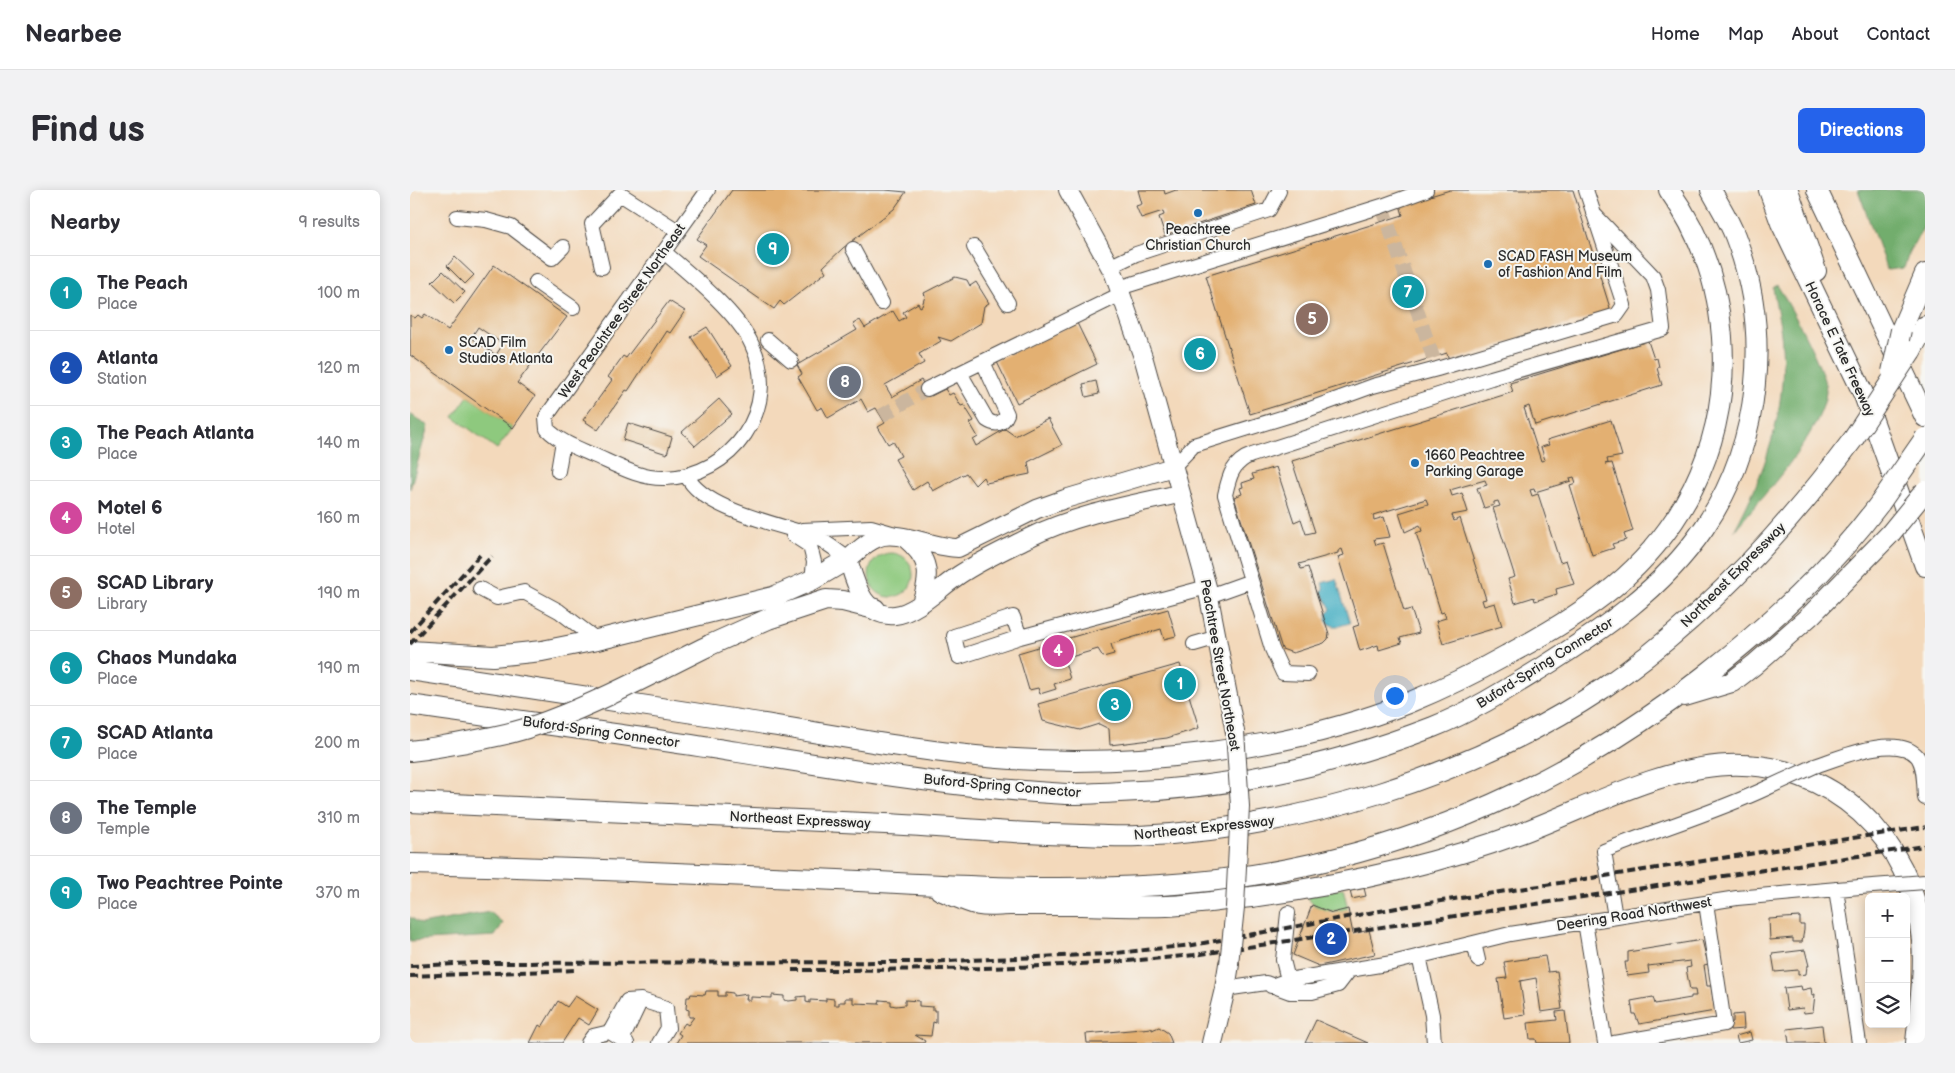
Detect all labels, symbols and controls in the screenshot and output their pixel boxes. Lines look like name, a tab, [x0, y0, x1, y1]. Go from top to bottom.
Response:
text: Nearbee	[25, 20, 122, 49]
text: Home	[1651, 24, 1700, 45]
text: Map	[1728, 24, 1764, 45]
text: About	[1792, 24, 1839, 45]
text: Contact	[1867, 24, 1930, 45]
button: Directions	[1798, 108, 1925, 153]
text: Find us	[30, 109, 145, 152]
marker: Peachtree Christian Church	[1192, 207, 1204, 219]
text: Nearby	[50, 210, 120, 235]
text: 9 results	[298, 213, 360, 232]
street label: West Peachtree Street Northeast	[555, 220, 689, 402]
place label: Peachtree Christian Church	[1145, 221, 1251, 254]
pin: 9	[757, 230, 789, 268]
place label: SCAD FASH Museum of Fashion And Film	[1498, 248, 1632, 281]
marker: SCAD FASH Museum of Fashion And Film	[1482, 258, 1494, 270]
text: The Peach	[97, 272, 188, 295]
pin: 7	[1392, 273, 1424, 311]
street label: Horace E Tate Freeway	[1801, 279, 1879, 420]
text: 1	[63, 284, 69, 303]
text: 100 m	[317, 284, 360, 303]
text: Place	[97, 295, 138, 314]
pin: 5	[1296, 300, 1328, 338]
place label: SCAD Film Studios Atlanta	[459, 334, 553, 367]
pin: 6	[1184, 335, 1216, 373]
marker: SCAD Film Studios Atlanta	[443, 344, 455, 356]
text: Atlanta	[97, 347, 158, 370]
text: 2	[61, 359, 71, 378]
text: 120 m	[317, 359, 360, 378]
pin: 8	[829, 363, 861, 401]
text: Station	[97, 370, 147, 389]
text: The Peach Atlanta	[97, 422, 254, 445]
text: 3	[61, 434, 71, 453]
text: 140 m	[317, 434, 360, 453]
text: Place	[97, 445, 138, 464]
place label: 1660 Peachtree Parking Garage	[1425, 447, 1525, 480]
marker: 1660 Peachtree Parking Garage	[1409, 457, 1421, 469]
text: Motel 6	[97, 497, 163, 520]
text: 4	[61, 509, 71, 528]
text: 160 m	[317, 509, 360, 528]
street label: Northeast Expressway	[1677, 519, 1789, 631]
text: Hotel	[97, 520, 135, 539]
text: SCAD Library	[97, 572, 213, 595]
street label: Peachtree Street Northeast	[1197, 578, 1244, 753]
text: 5	[61, 584, 71, 603]
text: 190 m	[318, 584, 360, 603]
text: Library	[97, 595, 147, 614]
street label: Buford-Spring Connector	[1473, 613, 1617, 712]
pin: 4	[1042, 632, 1074, 670]
text: Chaos Mundaka	[97, 647, 237, 670]
text: 6	[61, 659, 71, 678]
text: 190 m	[318, 659, 360, 678]
pin: 1	[1164, 665, 1196, 703]
text: Place	[97, 670, 138, 689]
your location	[1382, 683, 1408, 709]
pin: 3	[1099, 686, 1131, 724]
street label: Buford-Spring Connector	[522, 713, 681, 752]
text: SCAD Atlanta	[97, 722, 213, 745]
text: 7	[62, 734, 70, 753]
text: 200 m	[314, 734, 360, 753]
text: Place	[97, 745, 138, 764]
street label: Buford-Spring Connector	[923, 771, 1082, 801]
text: The Temple	[97, 797, 197, 820]
street label: Northeast Expressway	[729, 808, 872, 832]
text: 8	[61, 809, 71, 828]
text: 310 m	[317, 809, 360, 828]
street label: Northeast Expressway	[1133, 812, 1276, 844]
text: Temple	[97, 820, 150, 839]
text: Two Peachtree Pointe	[97, 872, 283, 895]
text: 9	[61, 884, 71, 903]
text: 370 m	[315, 884, 360, 903]
street label: Deering Road Northwest	[1555, 893, 1713, 935]
map controls	[1865, 893, 1910, 1028]
button: +	[1865, 893, 1910, 938]
text: Place	[97, 895, 138, 914]
pin: 2	[1315, 920, 1347, 958]
button: −	[1865, 938, 1910, 983]
button: layers	[1865, 983, 1910, 1028]

